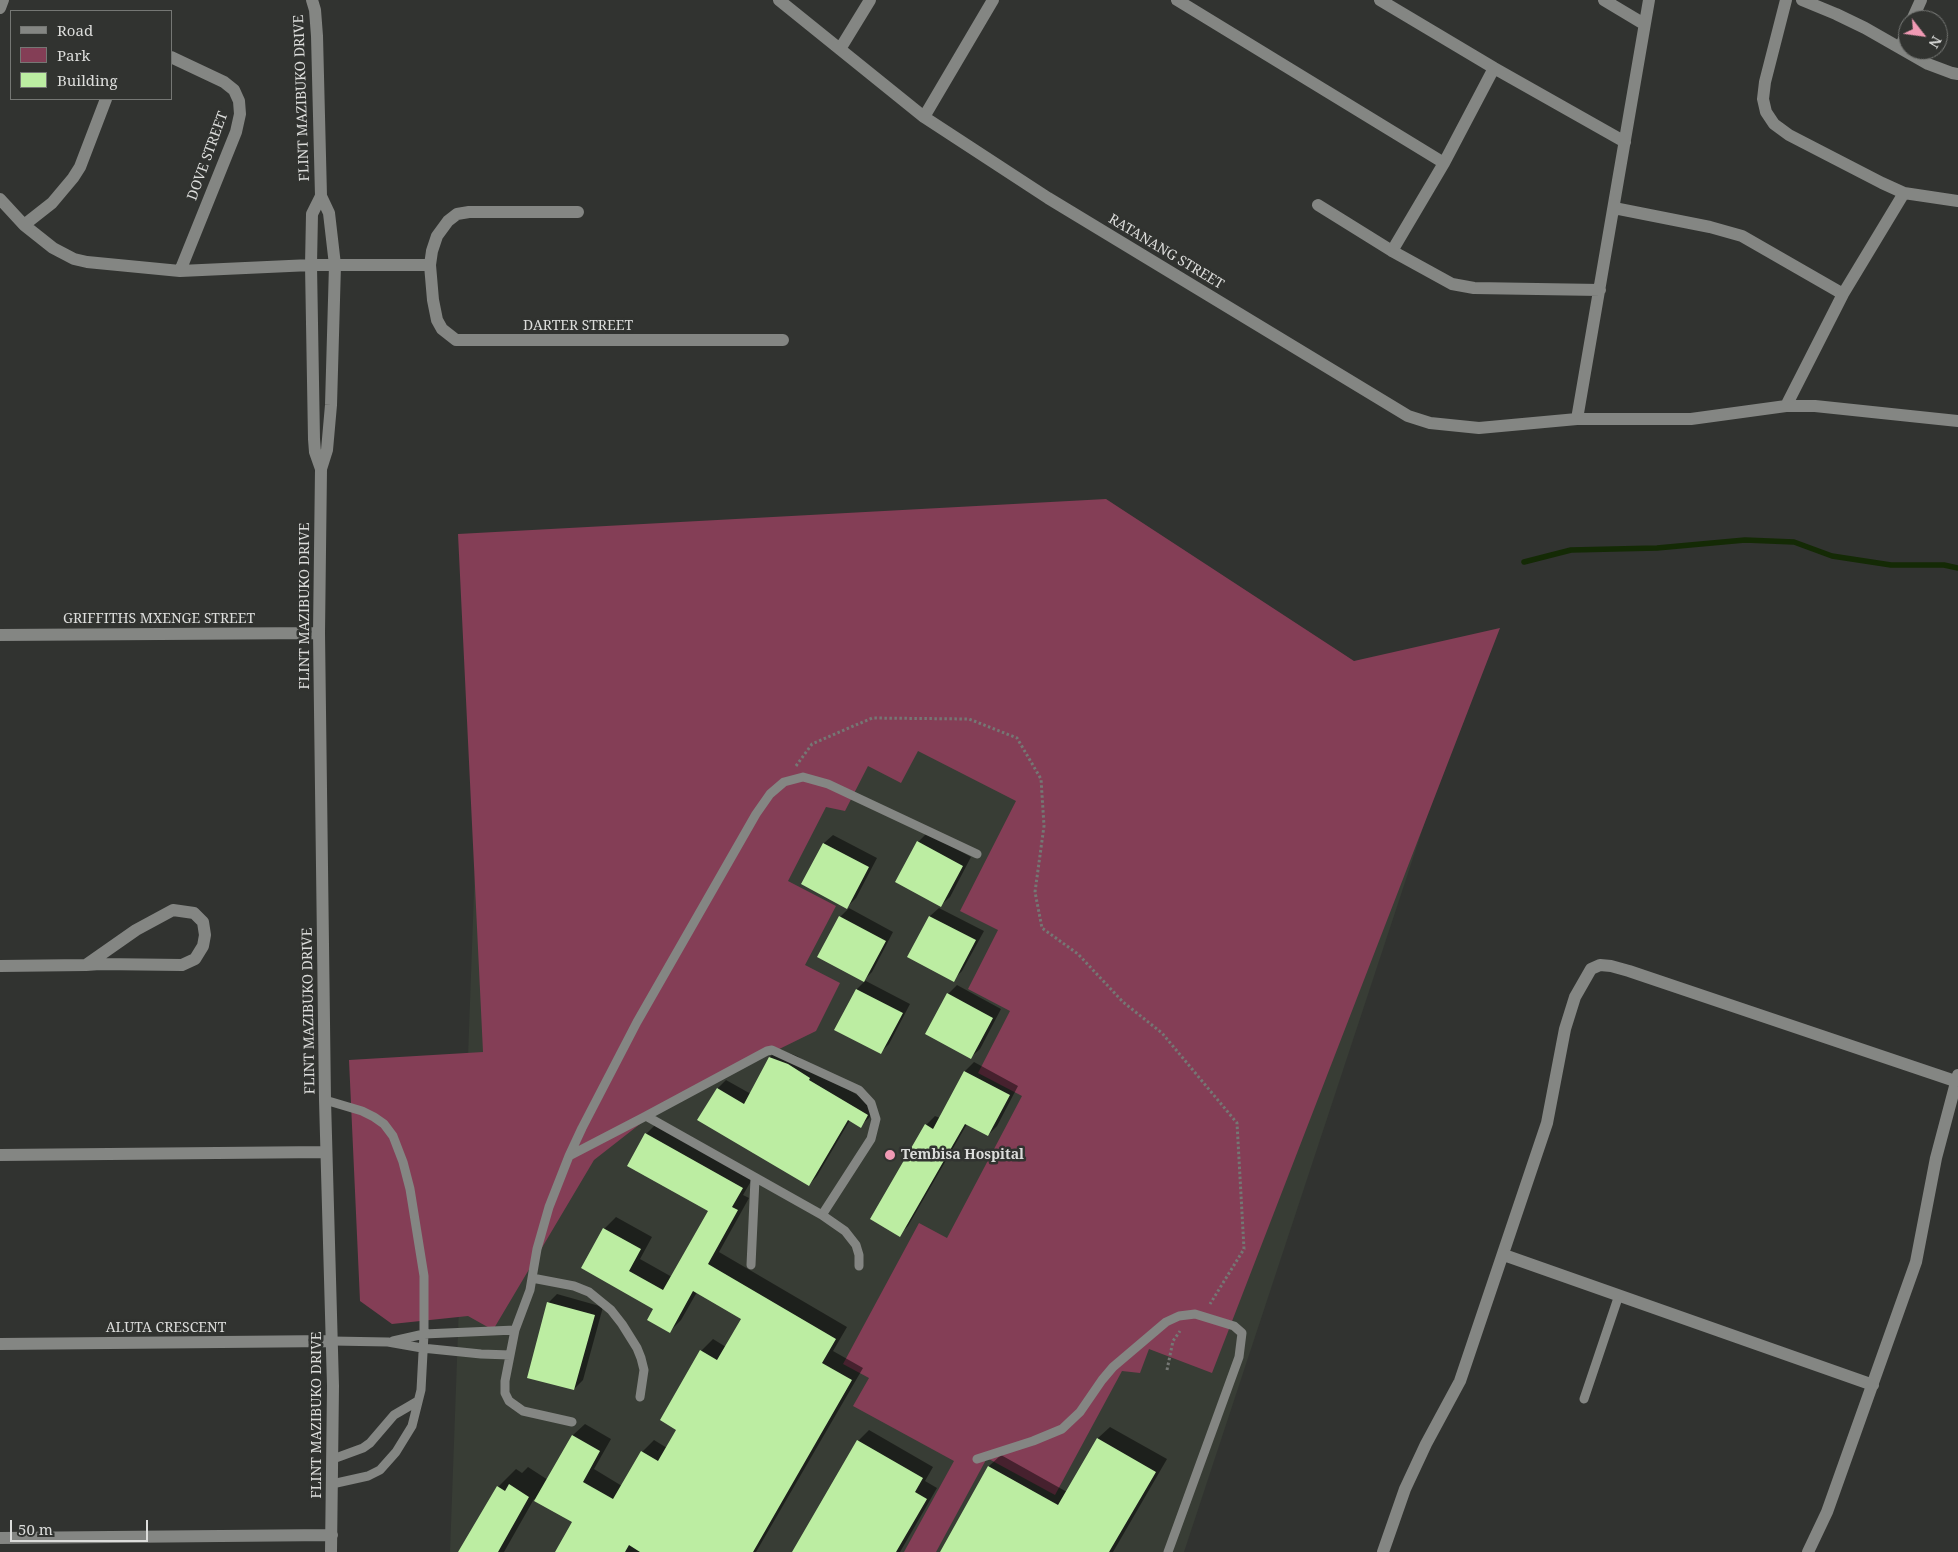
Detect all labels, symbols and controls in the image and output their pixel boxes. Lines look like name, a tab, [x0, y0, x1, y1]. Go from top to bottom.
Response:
legend	[10, 10, 172, 100]
north arrow	[1898, 10, 1948, 60]
street label: FLINT MAZIBUKO DRIVE	[291, 14, 313, 182]
text: Road	[57, 20, 93, 40]
text: N	[1925, 33, 1947, 52]
text: Park	[57, 45, 90, 65]
text: Building	[57, 70, 118, 90]
street label: DOVE STREET	[184, 109, 232, 203]
street label: RATANANG STREET	[1105, 211, 1227, 293]
street label: DARTER STREET	[523, 318, 633, 334]
street label: FLINT MAZIBUKO DRIVE	[297, 523, 313, 689]
street label: GRIFFITHS MXENGE STREET	[63, 611, 255, 627]
street label: FLINT MAZIBUKO DRIVE	[299, 927, 319, 1095]
place label: Tembisa Hospital	[901, 1147, 1024, 1163]
marker: Tembisa Hospital	[883, 1148, 897, 1162]
street label: ALUTA CRESCENT	[106, 1320, 226, 1336]
street label: FLINT MAZIBUKO DRIVE	[309, 1332, 325, 1498]
scale bar	[12, 1510, 150, 1542]
text: 50 m	[18, 1519, 53, 1539]

